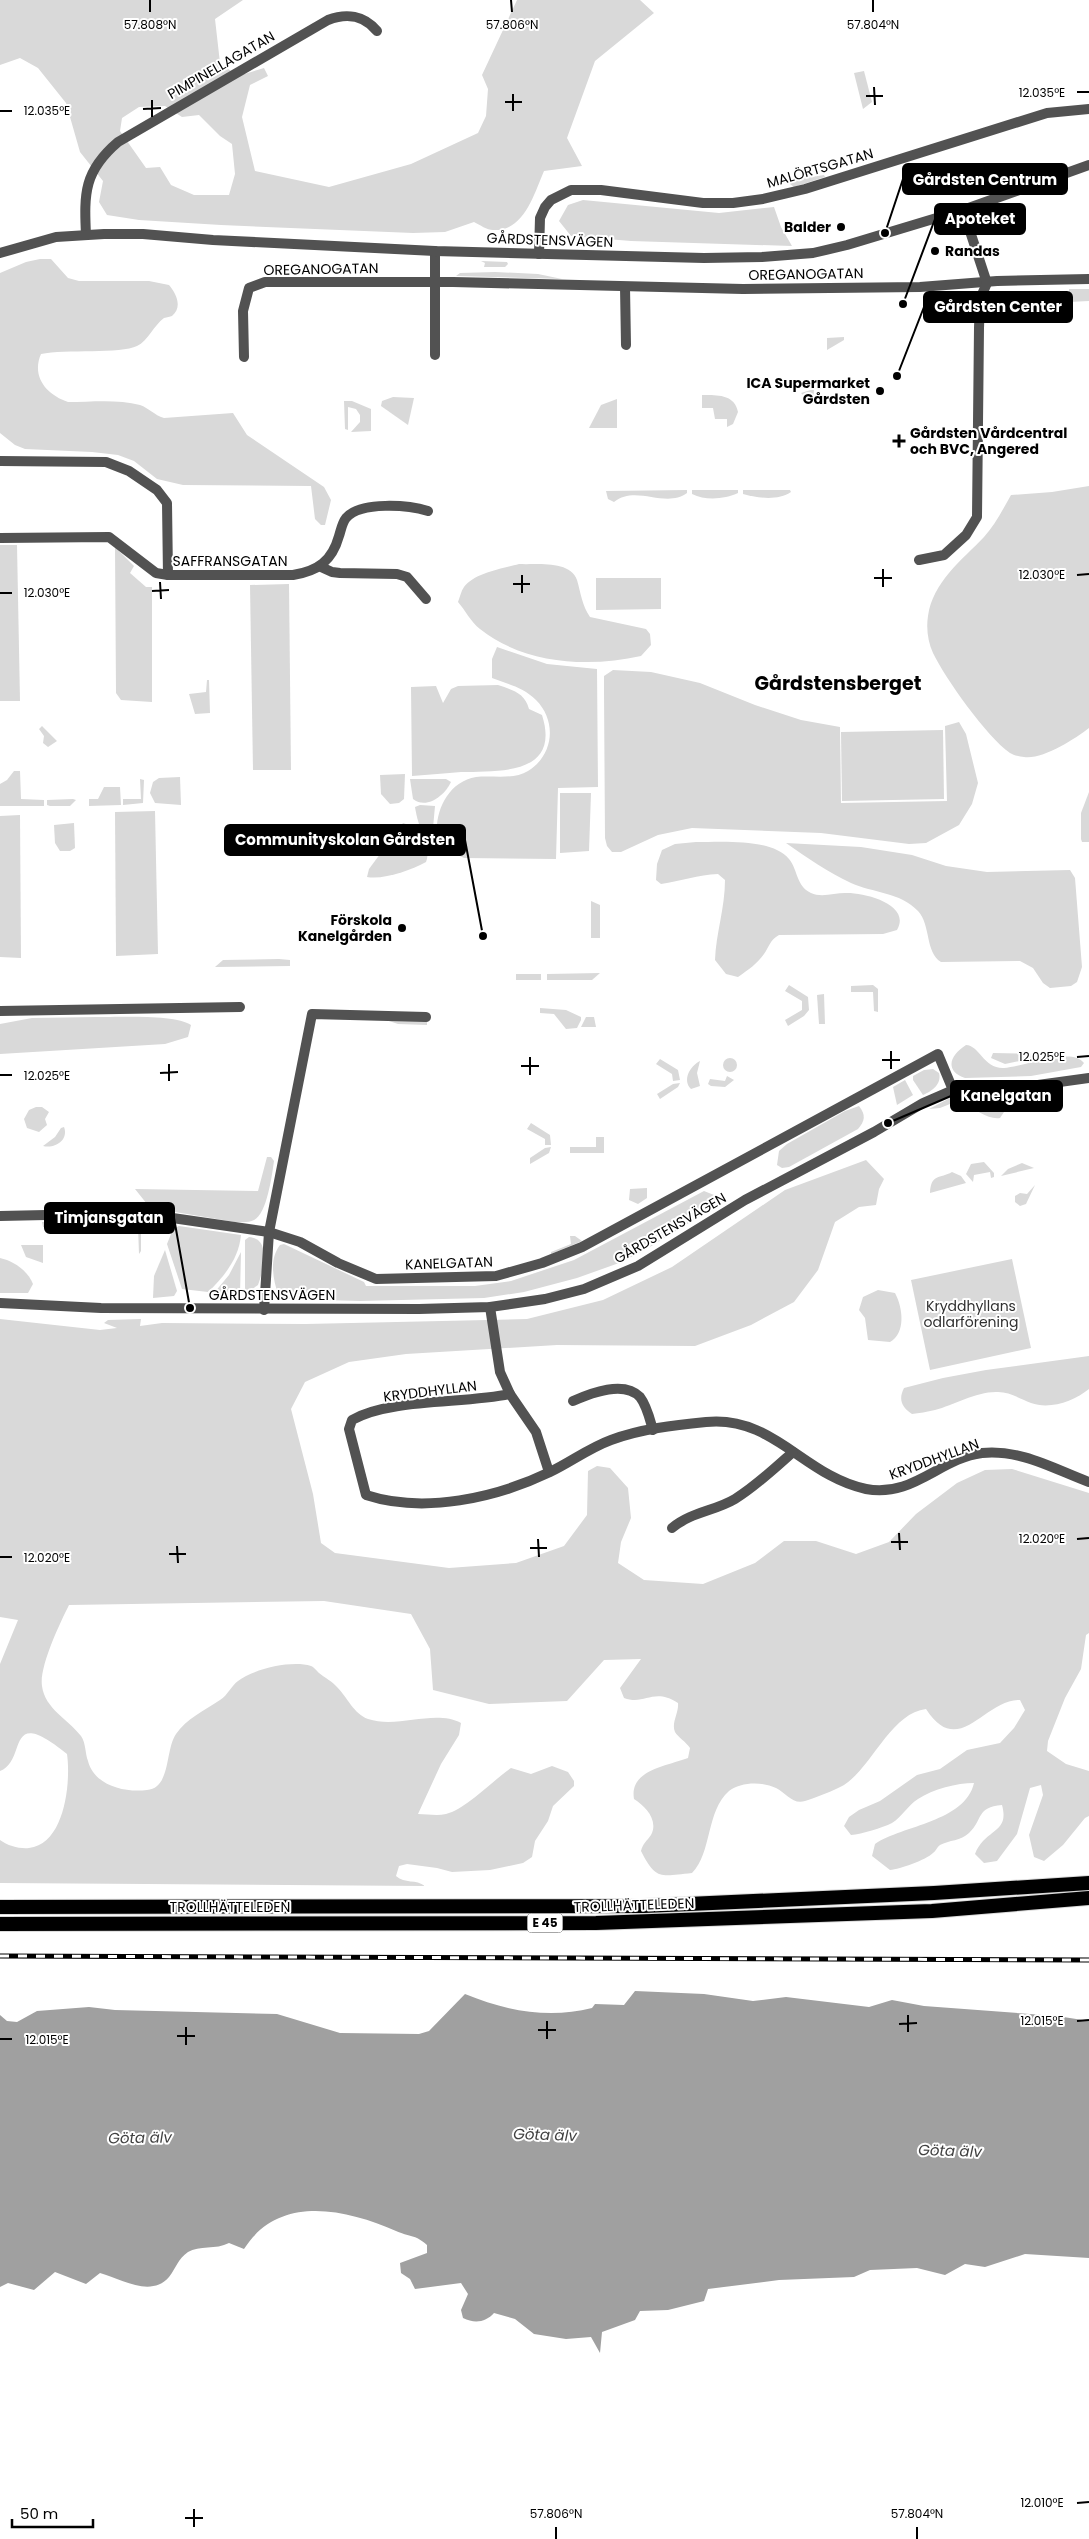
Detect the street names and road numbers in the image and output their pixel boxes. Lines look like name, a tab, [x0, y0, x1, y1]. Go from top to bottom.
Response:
street label: PIMPINELLAGATAN	[164, 26, 278, 104]
street label: MALÖRTSGATAN	[764, 143, 876, 193]
street label: GÅRDSTENSVÄGEN	[486, 228, 614, 252]
street label: OREGANOGATAN	[263, 258, 379, 280]
street label: OREGANOGATAN	[748, 263, 864, 285]
street label: SAFFRANSGATAN	[173, 551, 287, 571]
street label: GÅRDSTENSVÄGEN	[610, 1188, 730, 1268]
street label: KANELGATAN	[405, 1251, 493, 1275]
street label: GÅRDSTENSVÄGEN	[209, 1285, 335, 1305]
street label: KRYDDHYLLAN	[382, 1375, 478, 1407]
street label: KRYDDHYLLAN	[886, 1434, 982, 1484]
street label: TROLLHÄTTELEDEN	[573, 1893, 695, 1917]
street label: TROLLHÄTTELEDEN	[170, 1897, 290, 1917]
road number: E 45	[528, 1914, 562, 1932]

